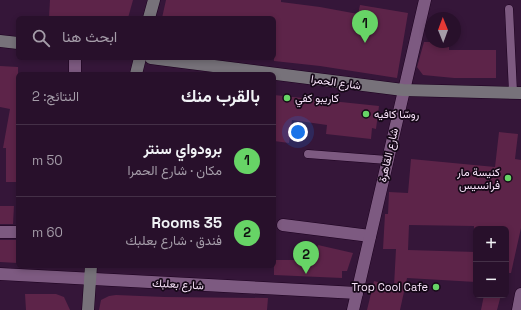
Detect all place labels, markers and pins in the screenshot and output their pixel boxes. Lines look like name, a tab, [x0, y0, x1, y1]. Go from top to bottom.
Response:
pin: 1	[352, 10, 378, 43]
place label: كاريبو كفي	[295, 91, 339, 108]
marker: كاريبو كفي	[282, 93, 292, 103]
place label: روسّا كافيه	[374, 107, 420, 121]
marker: روسّا كافيه	[361, 109, 371, 119]
place label: كنيسة مار فرانسيس	[456, 165, 500, 192]
marker: كنيسة مار فرانسيس	[503, 173, 513, 183]
pin: 2	[293, 241, 319, 274]
place label: Trop Cool Cafe	[351, 280, 428, 294]
marker: Trop Cool Cafe	[431, 282, 441, 292]

